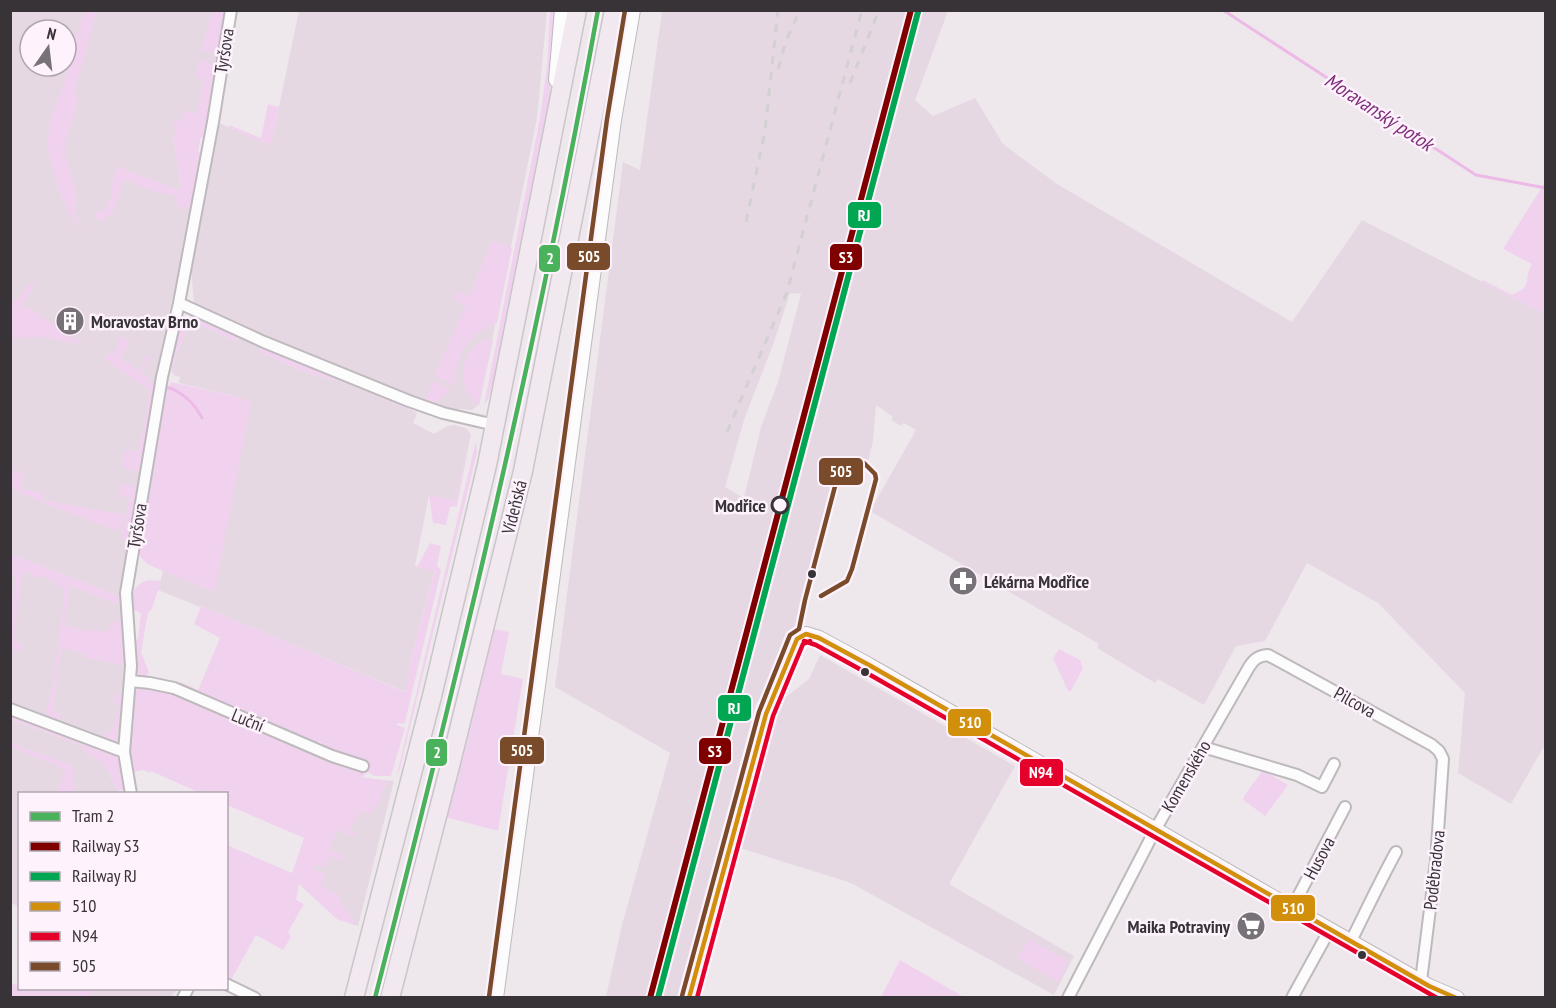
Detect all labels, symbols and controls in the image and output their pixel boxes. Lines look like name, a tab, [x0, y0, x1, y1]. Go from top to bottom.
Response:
north arrow	[18, 18, 78, 78]
text: N	[45, 23, 58, 44]
street label: Tyršova	[209, 27, 239, 75]
water label: Moravanský potok	[1320, 67, 1440, 158]
line badge: RJ	[847, 201, 882, 229]
text: RJ	[858, 205, 870, 225]
line badge: 505	[566, 242, 611, 271]
line badge: S3	[829, 243, 863, 271]
line badge: 2	[538, 244, 561, 273]
text: 505	[578, 246, 600, 266]
text: S3	[839, 247, 853, 267]
text: 2	[546, 248, 554, 268]
building icon: Moravostav Brno	[54, 305, 86, 337]
place label: Moravostav Brno	[91, 310, 198, 333]
line badge: 505	[818, 457, 864, 486]
text: 505	[830, 461, 852, 481]
street label: Vídeňská	[496, 478, 532, 537]
place label: Modřice	[715, 494, 766, 517]
marker: Modřice	[771, 496, 789, 514]
street label: Tyršova	[122, 502, 152, 550]
pharmacy icon: Lékárna Modřice	[947, 565, 979, 597]
unlabelled marker	[806, 568, 818, 580]
place label: Lékárna Modřice	[984, 570, 1090, 593]
unlabelled marker	[859, 666, 871, 678]
street label: Pilcova	[1330, 681, 1380, 723]
line badge: RJ	[717, 694, 752, 722]
text: RJ	[728, 698, 740, 718]
street label: Luční	[228, 703, 268, 737]
line badge: 510	[947, 708, 992, 737]
text: 510	[959, 712, 982, 732]
line badge: 505	[499, 736, 545, 765]
street label: Komenského	[1156, 736, 1216, 816]
line badge: S3	[698, 737, 732, 765]
line badge: 2	[425, 738, 448, 767]
text: 505	[511, 740, 533, 760]
text: S3	[708, 741, 722, 761]
text: 2	[433, 742, 441, 762]
line badge: N94	[1019, 758, 1064, 787]
text: N94	[1029, 762, 1053, 782]
legend	[18, 792, 228, 990]
text: Tram 2	[72, 804, 114, 827]
street label: Poděbradova	[1418, 829, 1450, 911]
street label: Husova	[1298, 833, 1340, 883]
text: Railway S3	[72, 834, 140, 857]
text: Railway RJ	[72, 864, 137, 887]
text: 510	[72, 894, 96, 917]
line badge: 510	[1270, 894, 1316, 922]
text: 510	[1282, 898, 1305, 918]
supermarket icon: Maika Potraviny	[1235, 910, 1267, 942]
place label: Maika Potraviny	[1128, 915, 1231, 938]
text: N94	[72, 924, 98, 947]
unlabelled marker	[1356, 949, 1368, 961]
text: 505	[72, 954, 96, 977]

